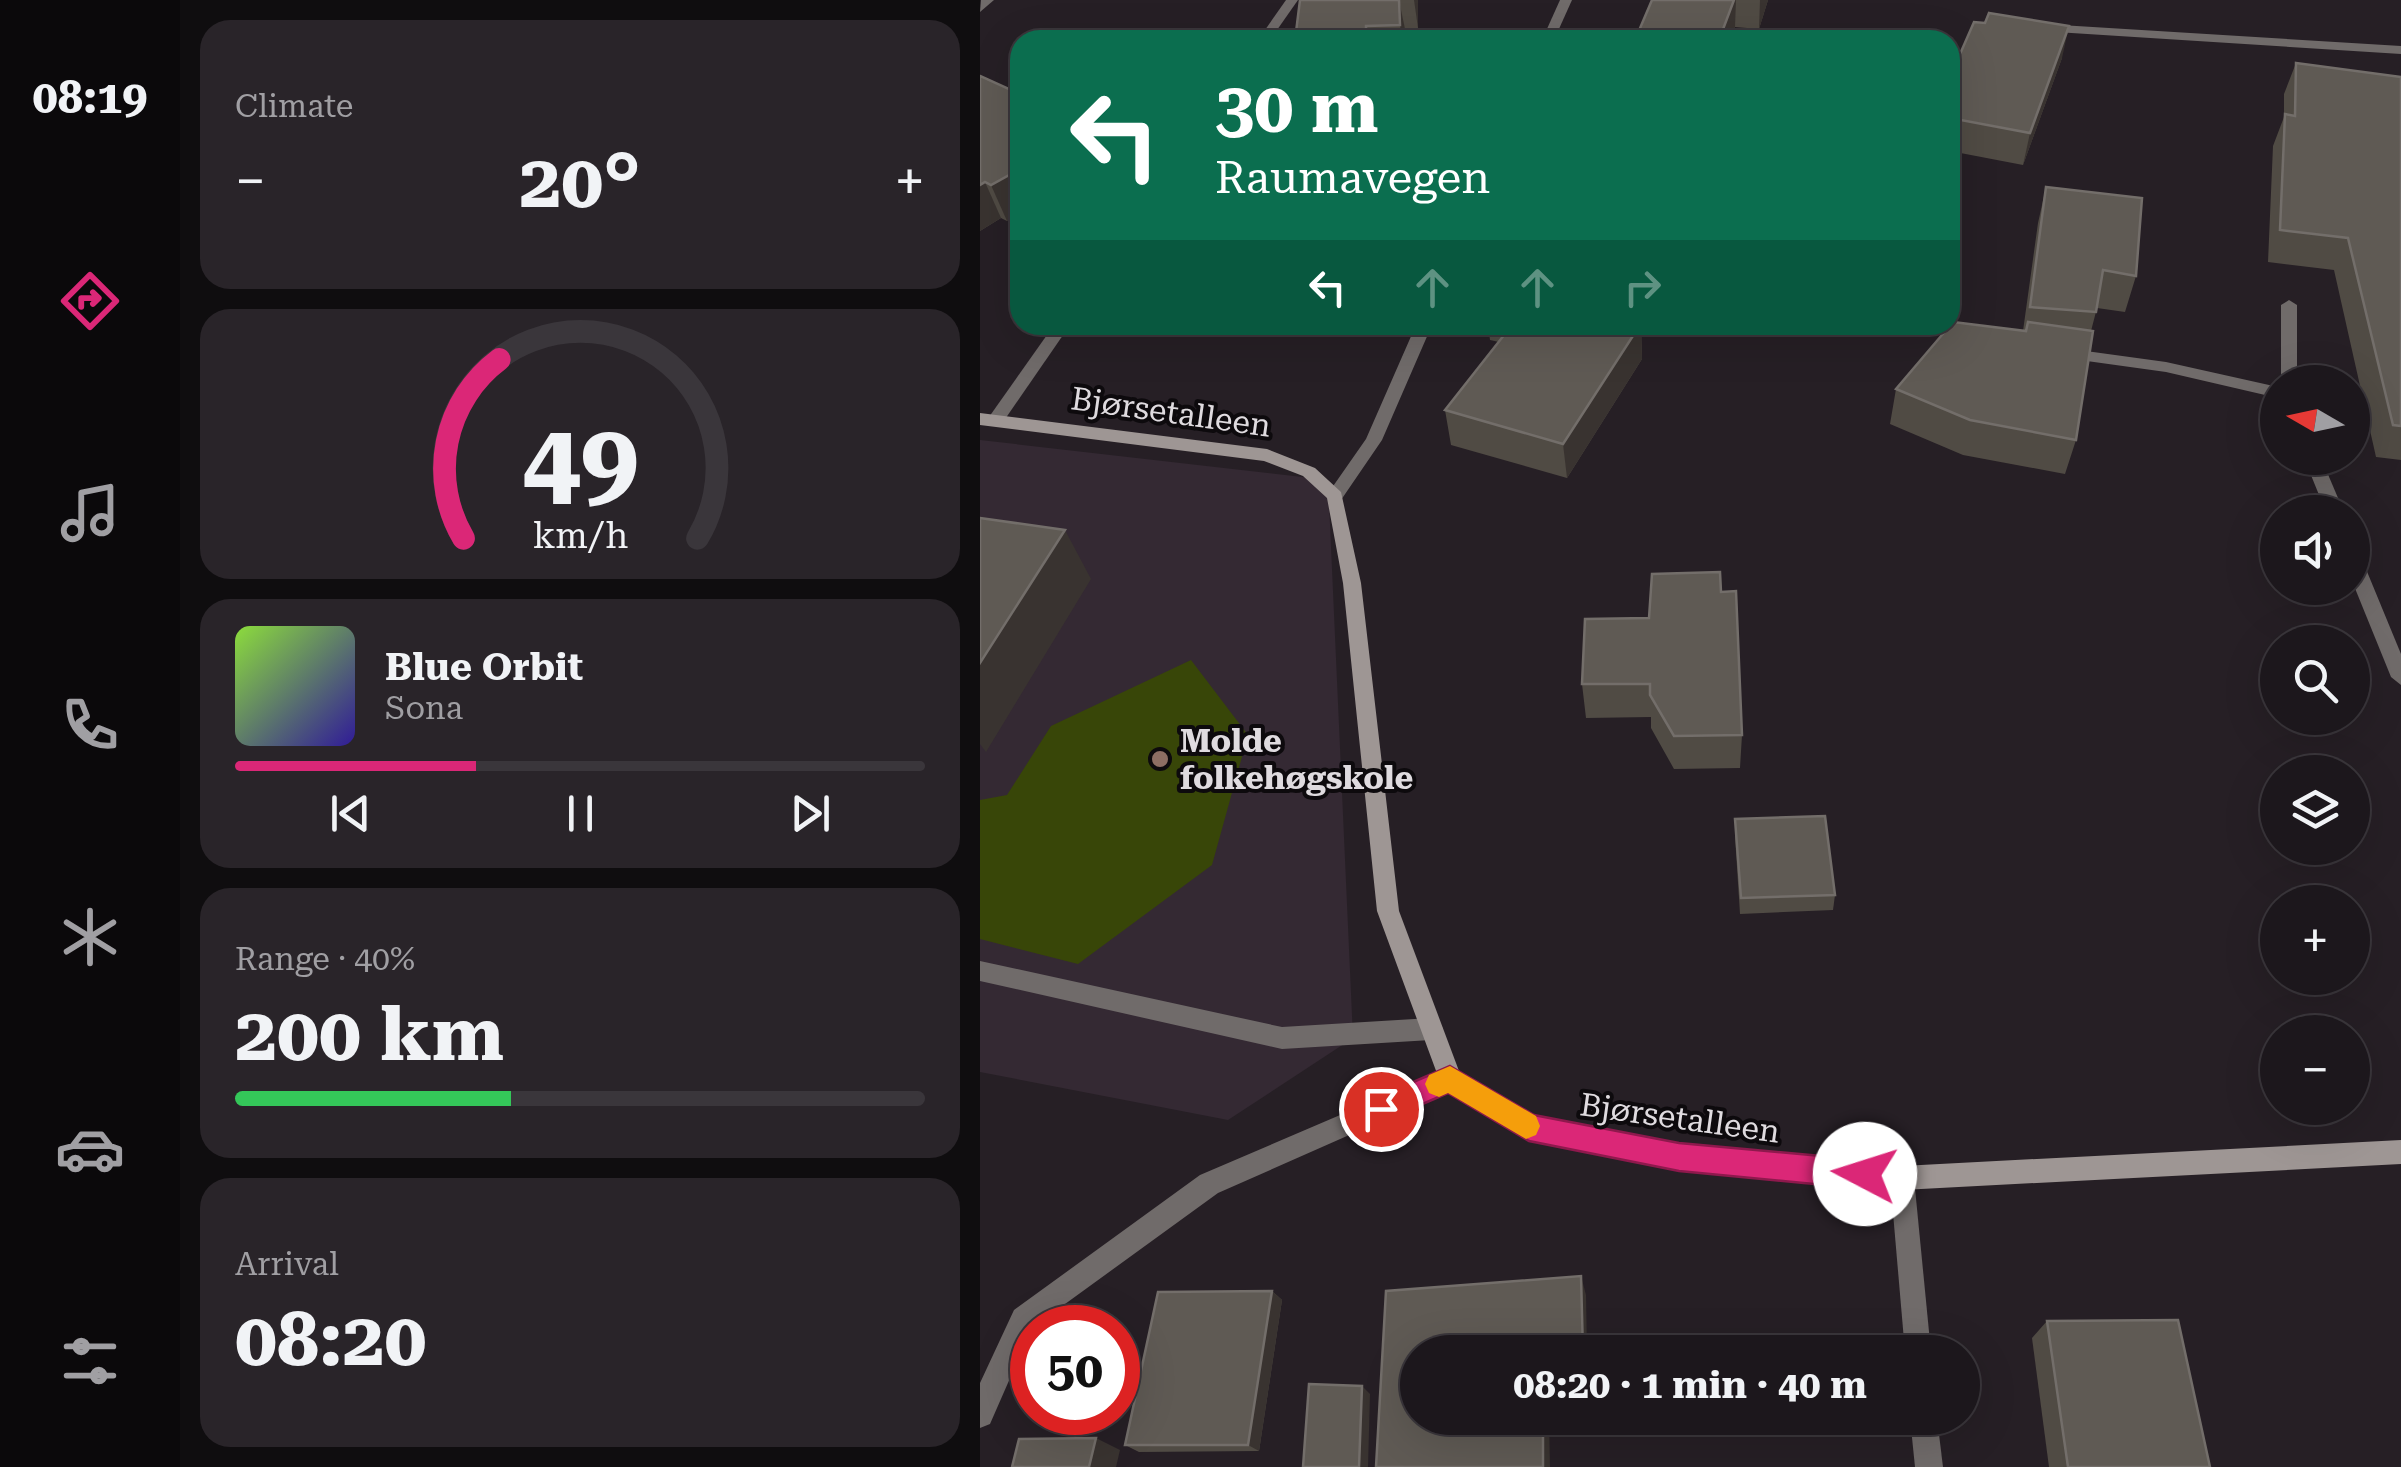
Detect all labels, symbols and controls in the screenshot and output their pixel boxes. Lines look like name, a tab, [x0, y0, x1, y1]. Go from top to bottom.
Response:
text: 30 m	[1215, 67, 1379, 149]
icon: left	[1050, 70, 1180, 200]
text: 08:19	[33, 71, 147, 124]
text: Climate	[235, 87, 353, 125]
text: 20°	[519, 137, 641, 225]
text: −	[235, 149, 266, 213]
text: +	[894, 149, 925, 213]
text: Raumavegen	[1215, 151, 1490, 204]
icon: left	[1300, 260, 1355, 315]
icon: ahead	[1405, 260, 1460, 315]
icon: ahead	[1510, 260, 1565, 315]
icon: right	[1615, 260, 1670, 315]
icon: directions	[55, 266, 125, 336]
north arrow	[2260, 365, 2370, 475]
map controls	[2260, 365, 2370, 1125]
street label: Bjørsetalleen	[1069, 379, 1273, 445]
text: 49	[522, 400, 638, 521]
icon: music	[55, 478, 125, 548]
button: sound	[2260, 495, 2370, 605]
text: km/h	[532, 515, 628, 557]
button: search	[2260, 625, 2370, 735]
text: Blue Orbit	[385, 645, 583, 689]
text: Sona	[385, 689, 463, 727]
icon: phone	[55, 690, 125, 760]
place label: Molde folkehøgskole	[1180, 722, 1413, 797]
marker: Molde folkehøgskole	[1149, 748, 1171, 770]
button: layers	[2260, 755, 2370, 865]
icon: previous	[323, 786, 378, 841]
icon: pause	[553, 786, 608, 841]
icon: next	[783, 786, 838, 841]
button: +	[2260, 885, 2370, 995]
icon: climate	[55, 902, 125, 972]
text: Range · 40%	[235, 940, 415, 978]
text: 200 km	[235, 990, 504, 1078]
button: −	[2260, 1015, 2370, 1125]
pin	[1339, 1067, 1424, 1152]
icon: arrive	[1354, 1082, 1409, 1137]
street label: Bjørsetalleen	[1578, 1085, 1782, 1151]
icon: car	[55, 1114, 125, 1184]
position arrow	[1813, 1122, 1917, 1226]
text: Arrival	[235, 1245, 339, 1283]
text: 08:20	[235, 1295, 426, 1383]
speed limit sign: 50	[1010, 1305, 1140, 1435]
icon: filters	[55, 1326, 125, 1396]
text: 08:20 · 1 min · 40 m	[1513, 1363, 1867, 1407]

